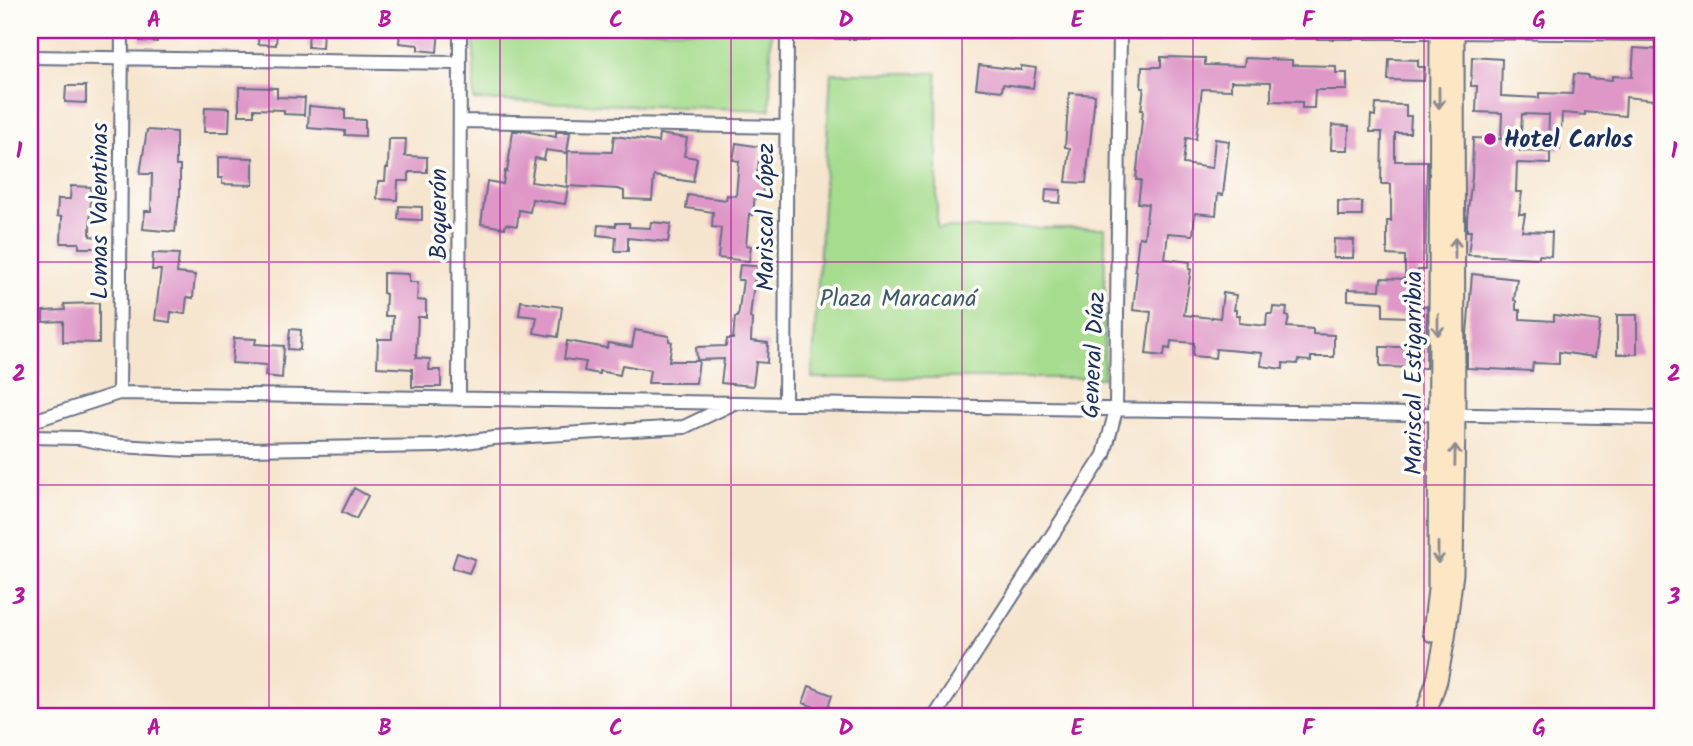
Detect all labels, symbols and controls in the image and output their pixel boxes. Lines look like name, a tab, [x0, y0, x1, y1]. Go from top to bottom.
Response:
text: A	[147, 3, 161, 39]
text: B	[378, 3, 392, 39]
text: C	[609, 3, 623, 39]
text: D	[838, 3, 854, 39]
text: E	[1071, 3, 1085, 39]
text: F	[1302, 3, 1316, 39]
text: G	[1532, 3, 1546, 39]
one-way arrow	[1432, 86, 1446, 109]
place label: Hotel Carlos	[1504, 121, 1633, 160]
street label: Lomas Valentinas	[81, 123, 120, 299]
marker: Hotel Carlos	[1482, 131, 1498, 147]
text: 1	[16, 134, 23, 170]
text: 1	[1671, 134, 1678, 170]
street label: Mariscal López	[747, 143, 786, 291]
street label: Boquerón	[420, 168, 459, 260]
one-way arrow	[1448, 237, 1462, 260]
street label: Mariscal Estigarribia	[1395, 271, 1434, 475]
park label: Plaza Maracaná	[819, 280, 979, 319]
street label: General Díaz	[1072, 291, 1117, 419]
one-way arrow	[1431, 314, 1445, 337]
text: 2	[12, 357, 26, 393]
text: 2	[1667, 357, 1681, 393]
one-way arrow	[1448, 444, 1462, 467]
one-way arrow	[1431, 541, 1445, 564]
text: 3	[12, 580, 26, 616]
text: 3	[1667, 580, 1681, 616]
text: A	[147, 711, 161, 746]
text: B	[378, 711, 392, 746]
text: C	[609, 711, 623, 746]
text: D	[838, 711, 854, 746]
text: E	[1071, 711, 1085, 746]
text: F	[1302, 711, 1316, 746]
text: G	[1532, 711, 1546, 746]

